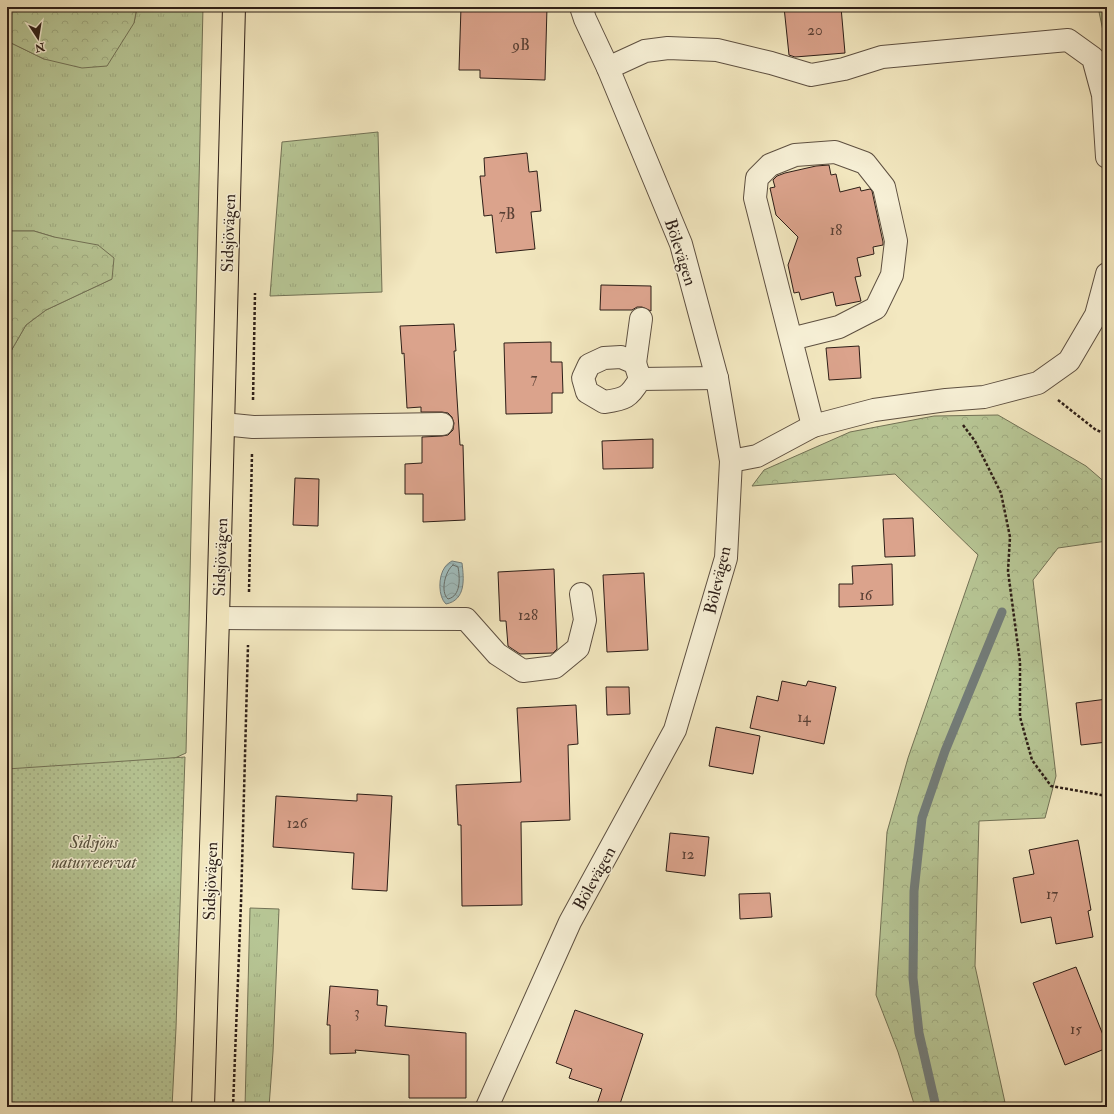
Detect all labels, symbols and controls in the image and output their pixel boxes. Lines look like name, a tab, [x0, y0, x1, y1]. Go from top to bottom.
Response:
north arrow	[18, 18, 58, 58]
house number: 20	[807, 21, 823, 40]
house number: 9B	[511, 36, 530, 55]
text: N	[33, 40, 47, 55]
street label: Sidsjövägen	[217, 193, 240, 273]
house number: 7B	[499, 205, 515, 224]
street label: Bölevägen	[660, 216, 701, 288]
house number: 18	[830, 221, 842, 240]
house number: 7	[531, 369, 538, 388]
street label: Sidsjövägen	[209, 517, 232, 597]
street label: Bölevägen	[699, 544, 736, 616]
house number: 16	[860, 586, 874, 605]
house number: 128	[518, 606, 538, 625]
house number: 14	[797, 708, 812, 727]
house number: 126	[287, 814, 309, 833]
park label: Sidsjöns naturreservat	[51, 832, 138, 873]
street label: Sidsjövägen	[199, 841, 222, 921]
street label: Bölevägen	[568, 843, 620, 914]
house number: 12	[682, 845, 695, 864]
house number: 17	[1046, 885, 1058, 904]
house number: 3	[354, 1003, 360, 1022]
house number: 15	[1070, 1020, 1082, 1039]

